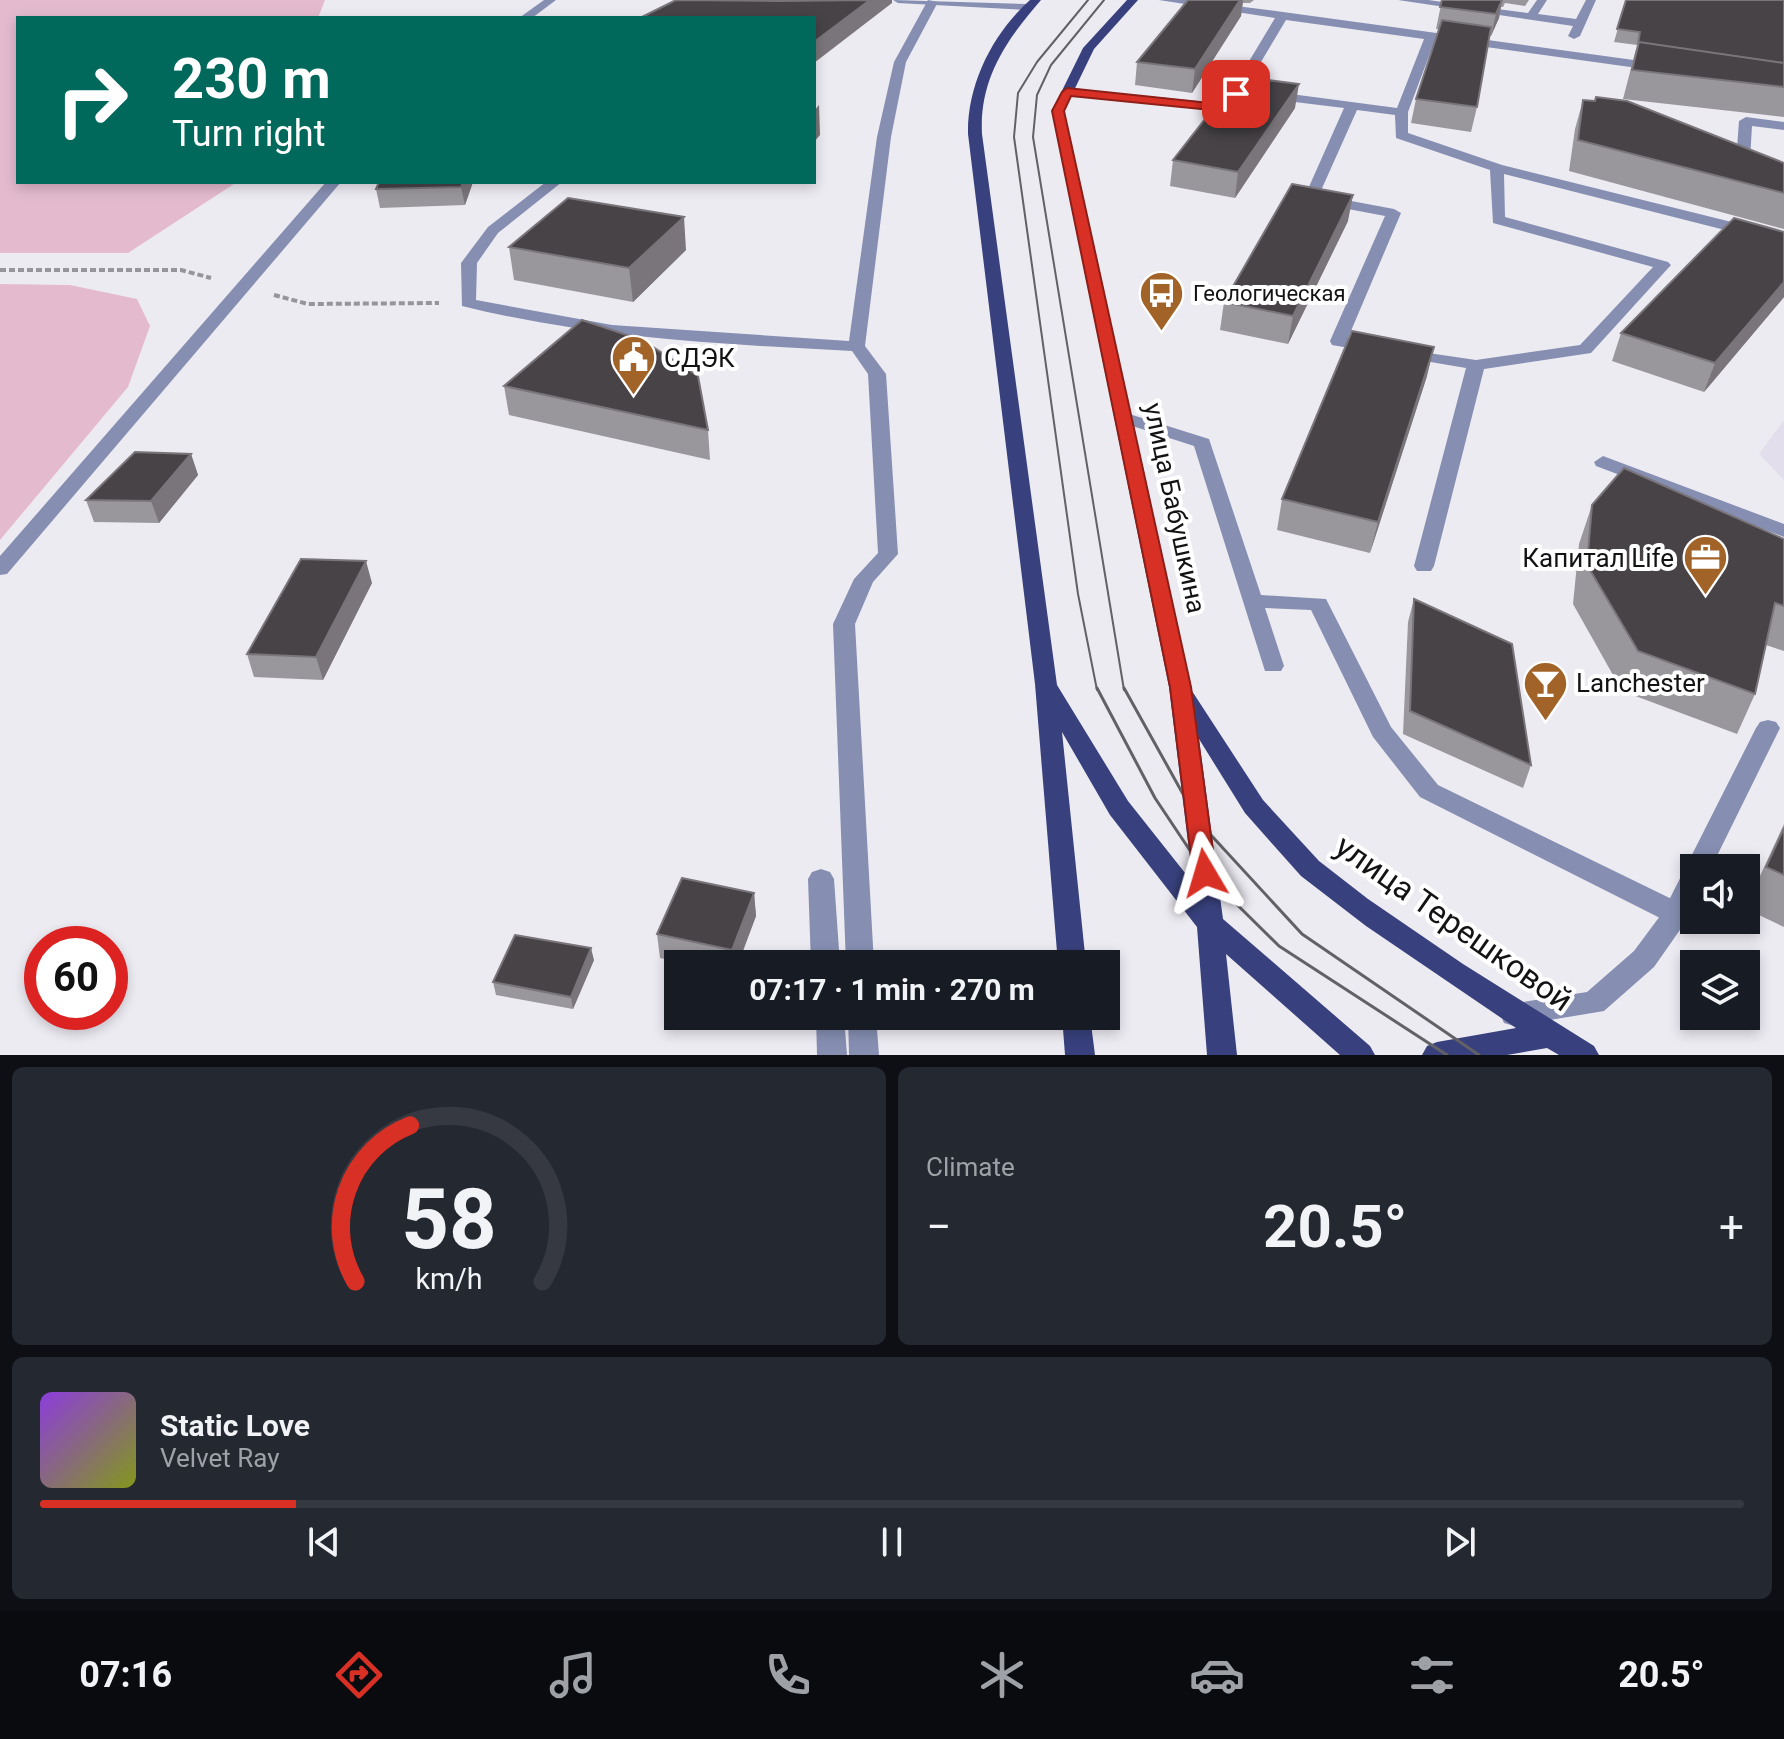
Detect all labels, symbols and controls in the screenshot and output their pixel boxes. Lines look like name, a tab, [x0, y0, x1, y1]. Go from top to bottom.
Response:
text: 230 m	[172, 46, 331, 112]
icon: right	[40, 48, 144, 152]
pin	[1202, 60, 1270, 128]
icon: arrive	[1214, 72, 1258, 116]
text: Turn right	[172, 113, 325, 155]
bus stop icon: Геологическая	[1138, 269, 1186, 332]
place label: Геологическая	[1193, 281, 1346, 306]
public building icon: СДЭК	[609, 334, 657, 397]
place label: СДЭК	[664, 343, 735, 373]
street label: улица Бабушкина	[1138, 400, 1212, 616]
office icon: Капитал Life	[1681, 534, 1729, 597]
place label: Капитал Life	[1522, 543, 1674, 573]
bar icon: Lanchester	[1521, 659, 1569, 722]
place label: Lanchester	[1576, 668, 1705, 698]
street label: улица Терешковой	[1328, 827, 1580, 1019]
position arrow	[1163, 831, 1247, 915]
map controls	[1680, 854, 1760, 1030]
button: sound	[1680, 854, 1760, 934]
speed limit sign: 60	[24, 926, 128, 1030]
button: layers	[1680, 950, 1760, 1030]
text: 07:17 · 1 min · 270 m	[749, 972, 1035, 1007]
text: Climate	[926, 1152, 1015, 1182]
text: 58	[401, 1171, 497, 1268]
text: 20.5°	[1263, 1191, 1407, 1262]
text: −	[926, 1201, 951, 1253]
text: +	[1719, 1201, 1744, 1253]
text: km/h	[415, 1262, 483, 1296]
text: Static Love	[160, 1408, 310, 1443]
text: Velvet Ray	[160, 1443, 280, 1473]
icon: previous	[302, 1520, 346, 1564]
icon: pause	[870, 1520, 914, 1564]
icon: next	[1438, 1520, 1482, 1564]
icon: directions	[331, 1647, 387, 1703]
icon: music	[545, 1647, 601, 1703]
icon: phone	[760, 1647, 816, 1703]
icon: climate	[974, 1647, 1030, 1703]
icon: car	[1189, 1647, 1245, 1703]
icon: filters	[1404, 1647, 1460, 1703]
text: 07:16	[79, 1654, 172, 1696]
text: 20.5°	[1618, 1654, 1705, 1696]

